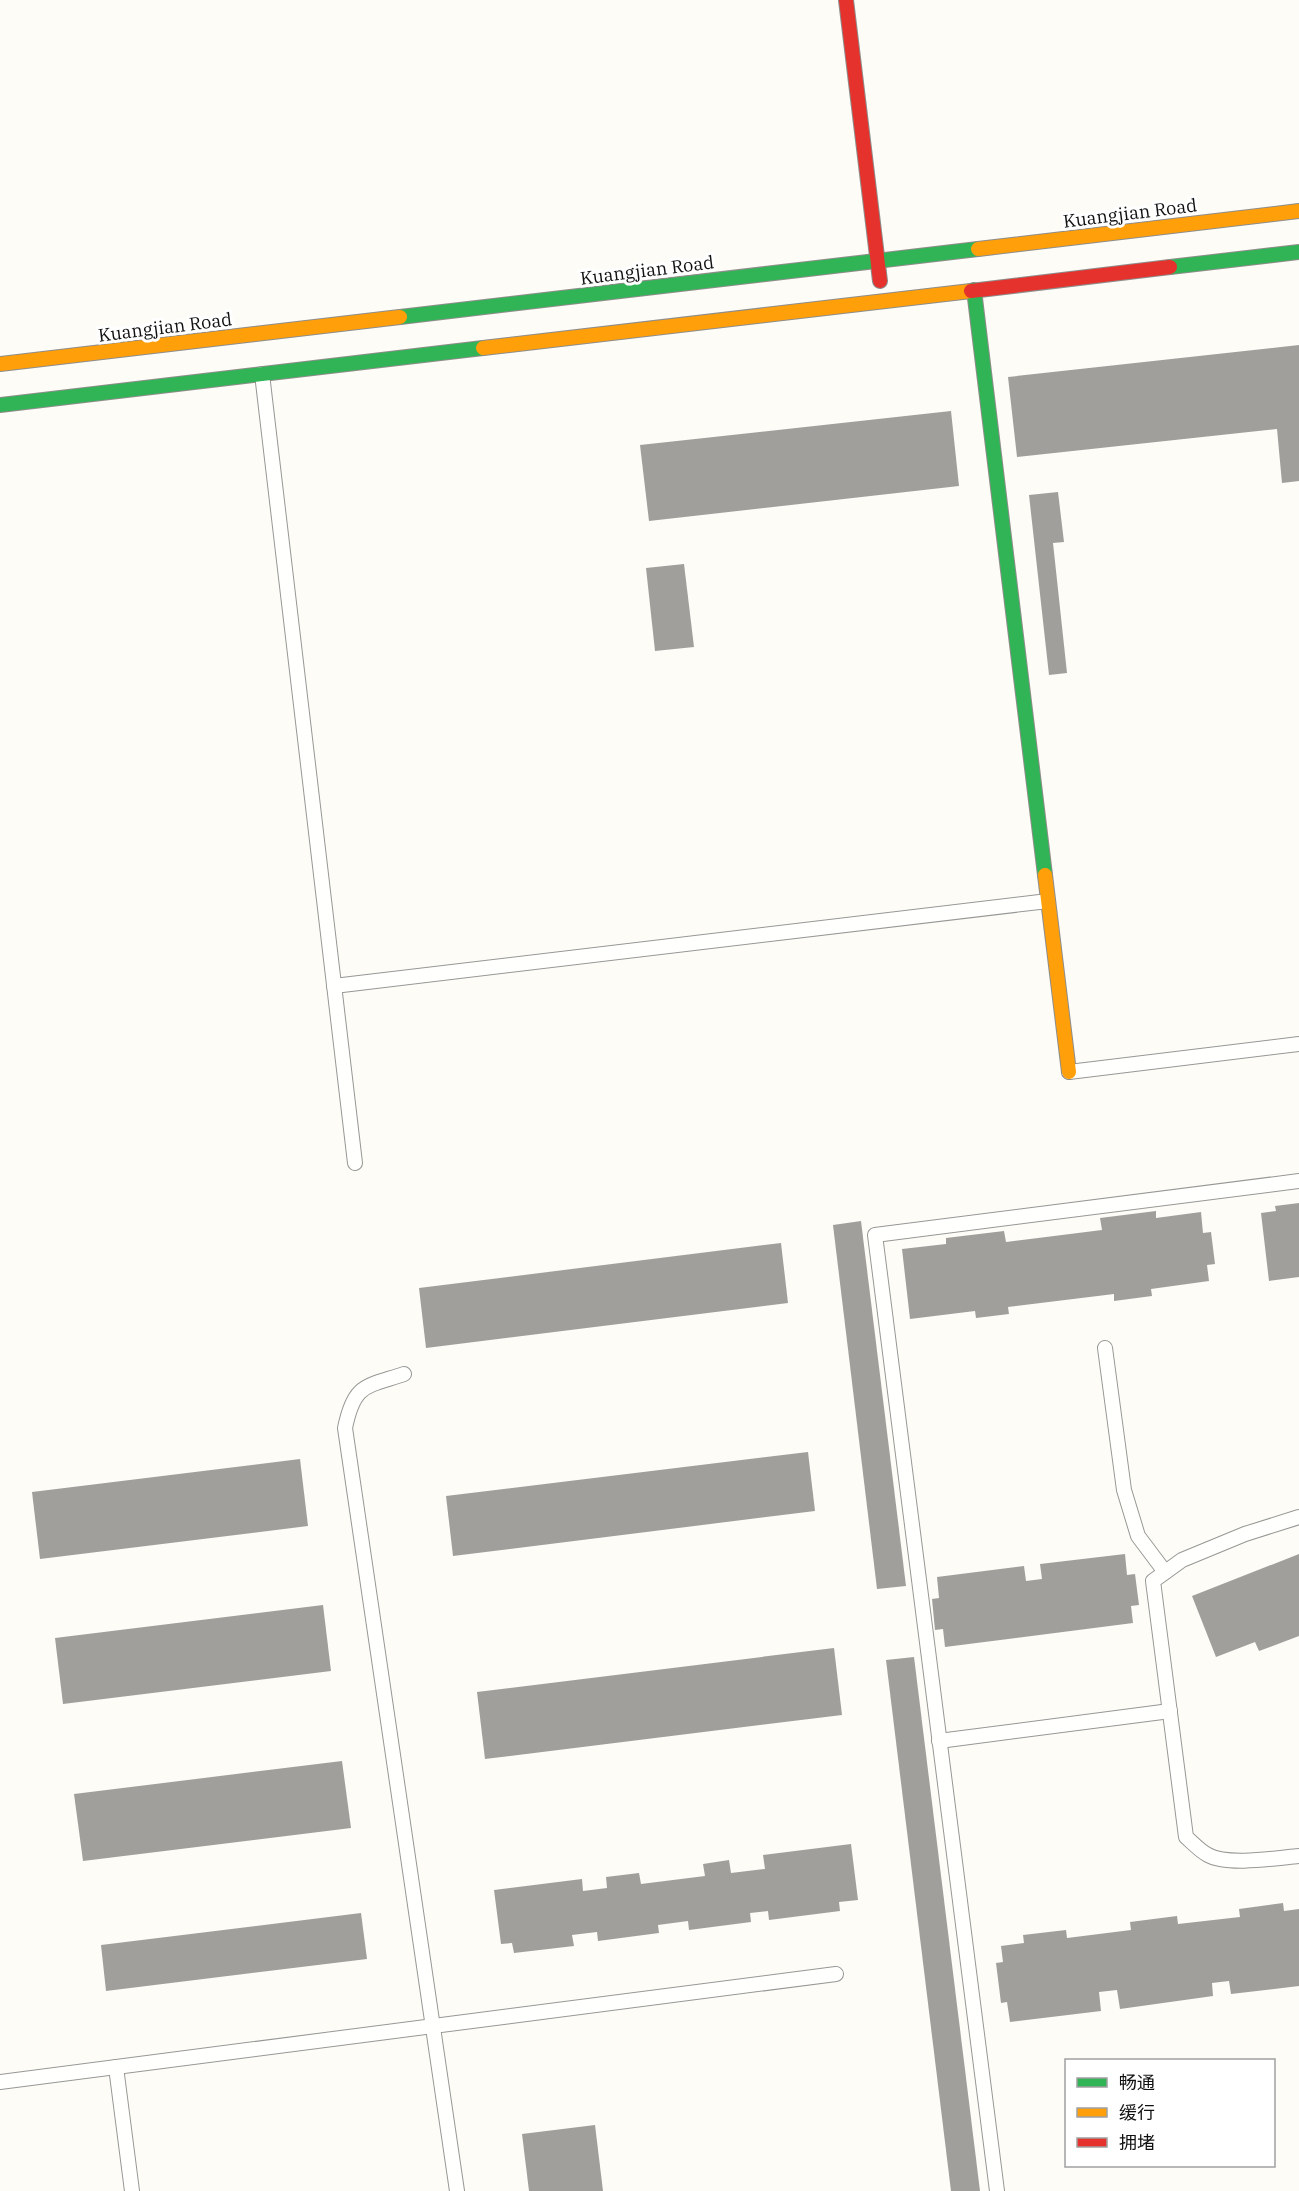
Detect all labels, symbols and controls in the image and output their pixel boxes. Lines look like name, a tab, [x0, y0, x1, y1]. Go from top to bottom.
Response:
street label: Kuangjian Road	[1062, 193, 1198, 233]
street label: Kuangjian Road	[579, 250, 715, 290]
street label: Kuangjian Road	[97, 307, 233, 347]
legend	[1065, 2059, 1275, 2167]
text: 畅通	[1119, 2071, 1155, 2094]
text: 缓行	[1119, 2101, 1155, 2124]
text: 拥堵	[1119, 2131, 1155, 2154]

